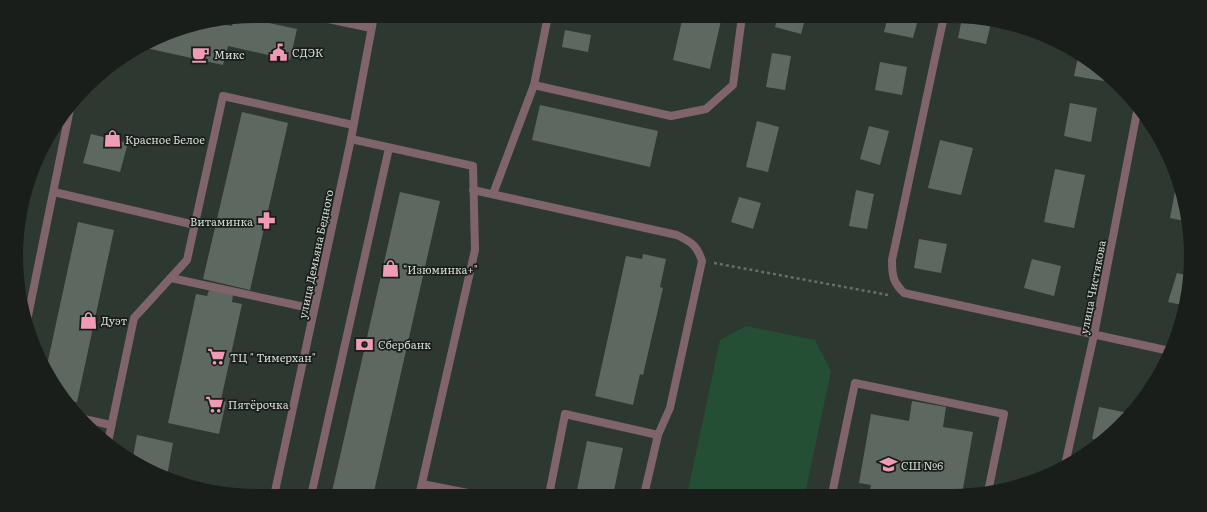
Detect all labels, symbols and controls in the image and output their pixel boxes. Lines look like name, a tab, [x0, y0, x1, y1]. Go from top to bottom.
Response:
public building icon: СДЭК	[269, 42, 289, 62]
cafe icon: Микс	[191, 44, 211, 64]
place label: СДЭК	[292, 44, 323, 60]
place label: Микс	[214, 46, 245, 62]
shop icon: Красное Белое	[102, 129, 122, 149]
place label: Красное Белое	[125, 131, 205, 147]
street label: улица Демьяна Бедного	[294, 188, 336, 320]
pharmacy icon: Витаминка	[256, 211, 276, 231]
place label: Витаминка	[190, 213, 253, 229]
street label: улица Чистякова	[1075, 239, 1109, 335]
shop icon: "Изюминка+"	[380, 259, 400, 279]
place label: "Изюминка+"	[403, 261, 478, 277]
shop icon: Дуэт	[78, 310, 98, 330]
place label: Дуэт	[101, 312, 128, 328]
bank icon: Сбербанк	[355, 334, 375, 354]
place label: Сбербанк	[378, 336, 431, 352]
supermarket icon: ТЦ " Тимерхан"	[207, 347, 227, 367]
place label: ТЦ " Тимерхан"	[230, 349, 316, 365]
supermarket icon: Пятёрочка	[205, 394, 225, 414]
place label: Пятёрочка	[228, 396, 289, 412]
school or university icon: СШ №6	[878, 455, 898, 475]
place label: СШ №6	[901, 457, 943, 473]

